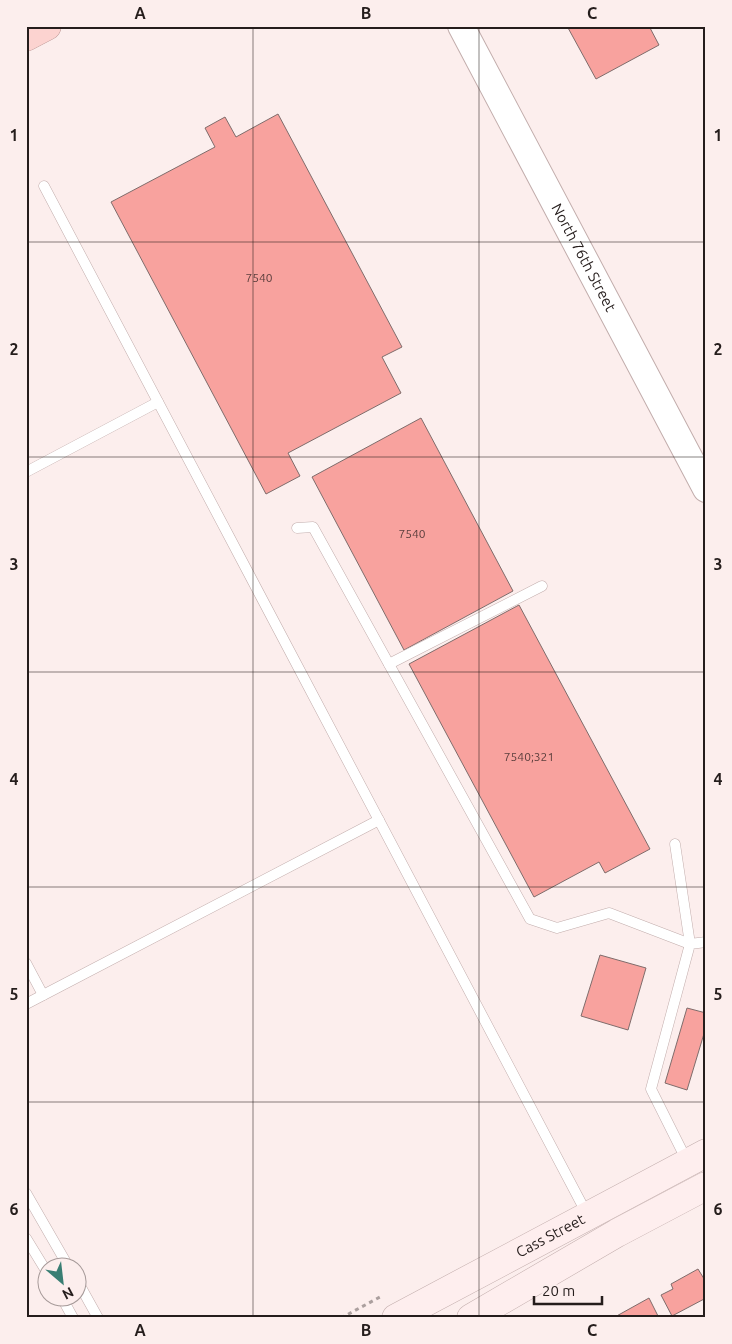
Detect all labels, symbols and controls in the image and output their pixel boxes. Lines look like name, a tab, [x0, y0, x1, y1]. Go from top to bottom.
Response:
text: A	[134, 4, 146, 22]
text: B	[361, 4, 371, 22]
text: C	[587, 4, 597, 22]
text: 1	[9, 126, 19, 144]
text: 1	[713, 126, 723, 144]
street label: North 76th Street	[548, 200, 620, 314]
house number: 7540	[245, 271, 273, 284]
text: 2	[9, 340, 19, 358]
text: 2	[713, 340, 723, 358]
house number: 7540	[398, 527, 426, 540]
text: 3	[9, 555, 19, 573]
text: 3	[713, 555, 723, 573]
house number: 7540;321	[504, 750, 554, 763]
text: 4	[9, 770, 19, 788]
text: 4	[713, 770, 723, 788]
text: 5	[9, 985, 19, 1003]
text: 5	[713, 985, 723, 1003]
text: 6	[9, 1200, 19, 1218]
text: 6	[713, 1200, 723, 1218]
street label: Cass Street	[513, 1210, 588, 1261]
north arrow	[38, 1256, 88, 1306]
scale bar	[534, 1274, 602, 1306]
text: 20 m	[542, 1282, 575, 1299]
text: N	[60, 1284, 76, 1303]
text: A	[134, 1321, 146, 1339]
text: B	[361, 1321, 371, 1339]
text: C	[587, 1321, 597, 1339]

